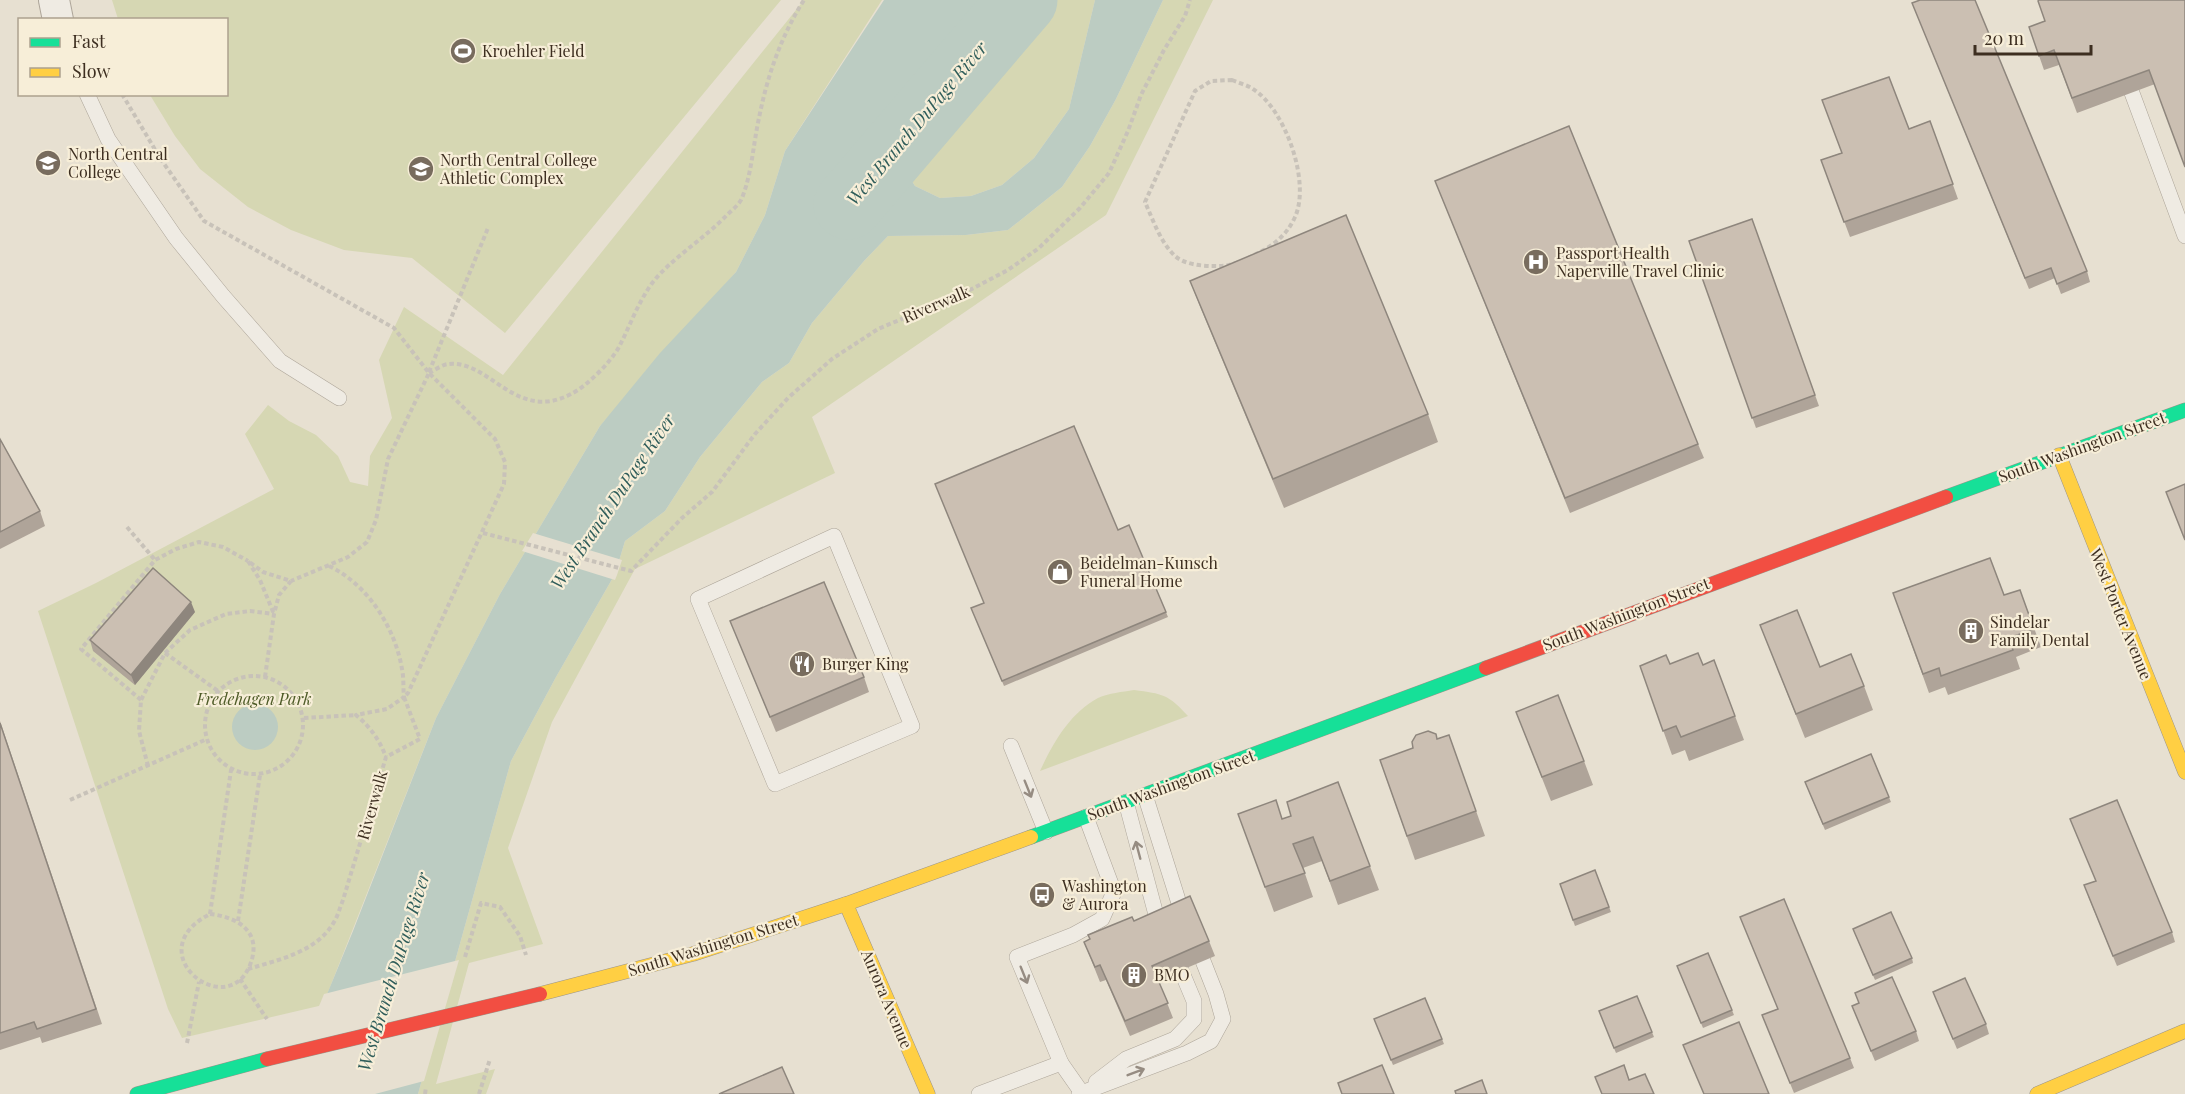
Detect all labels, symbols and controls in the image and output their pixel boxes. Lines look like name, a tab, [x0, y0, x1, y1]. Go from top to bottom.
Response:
legend	[18, 18, 228, 96]
scale bar	[1975, 18, 2090, 56]
text: 20 m	[1984, 26, 2024, 50]
text: Fast	[72, 29, 106, 53]
water label: West Branch DuPage River	[841, 35, 993, 210]
sports icon: Kroehler Field	[448, 36, 478, 66]
place label: Kroehler Field	[482, 40, 584, 61]
text: Slow	[72, 59, 110, 83]
place label: North Central College	[68, 143, 168, 182]
school or university icon: North Central College	[33, 148, 63, 178]
place label: North Central College Athletic Complex	[439, 149, 597, 188]
school or university icon: North Central College Athletic Complex	[406, 154, 436, 184]
place label: Passport Health Naperville Travel Clinic	[1556, 242, 1724, 281]
hospital icon: Passport Health Naperville Travel Clinic	[1521, 247, 1551, 277]
street label: Riverwalk	[899, 280, 973, 327]
street label: South Washington Street	[1995, 406, 2169, 487]
water label: West Branch DuPage River	[544, 408, 681, 594]
street label: West Porter Avenue	[2085, 544, 2157, 683]
place label: Beidelman-Kunsch Funeral Home	[1080, 552, 1219, 591]
shop icon: Beidelman-Kunsch Funeral Home	[1045, 557, 1075, 587]
street label: South Washington Street	[1539, 572, 1712, 655]
place label: Sindelar Family Dental	[1990, 611, 2090, 650]
building icon: Sindelar Family Dental	[1956, 616, 1986, 646]
restaurant icon: Burger King	[787, 649, 817, 679]
place label: Burger King	[822, 653, 909, 674]
park label: Fredehagen Park	[196, 688, 311, 709]
street label: South Washington Street	[1084, 744, 1258, 825]
street label: Riverwalk	[352, 767, 392, 842]
one-way arrow	[1023, 779, 1034, 797]
one-way arrow	[1132, 841, 1143, 860]
water label: West Branch DuPage River	[351, 868, 435, 1074]
place label: Washington & Aurora	[1061, 875, 1147, 914]
bus stop icon: Washington & Aurora	[1027, 880, 1057, 910]
street label: South Washington Street	[625, 909, 801, 980]
street label: Aurora Avenue	[857, 945, 918, 1052]
building icon: BMO	[1119, 960, 1149, 990]
place label: BMO	[1154, 964, 1190, 985]
one-way arrow	[1019, 965, 1030, 983]
one-way arrow	[1127, 1066, 1145, 1077]

